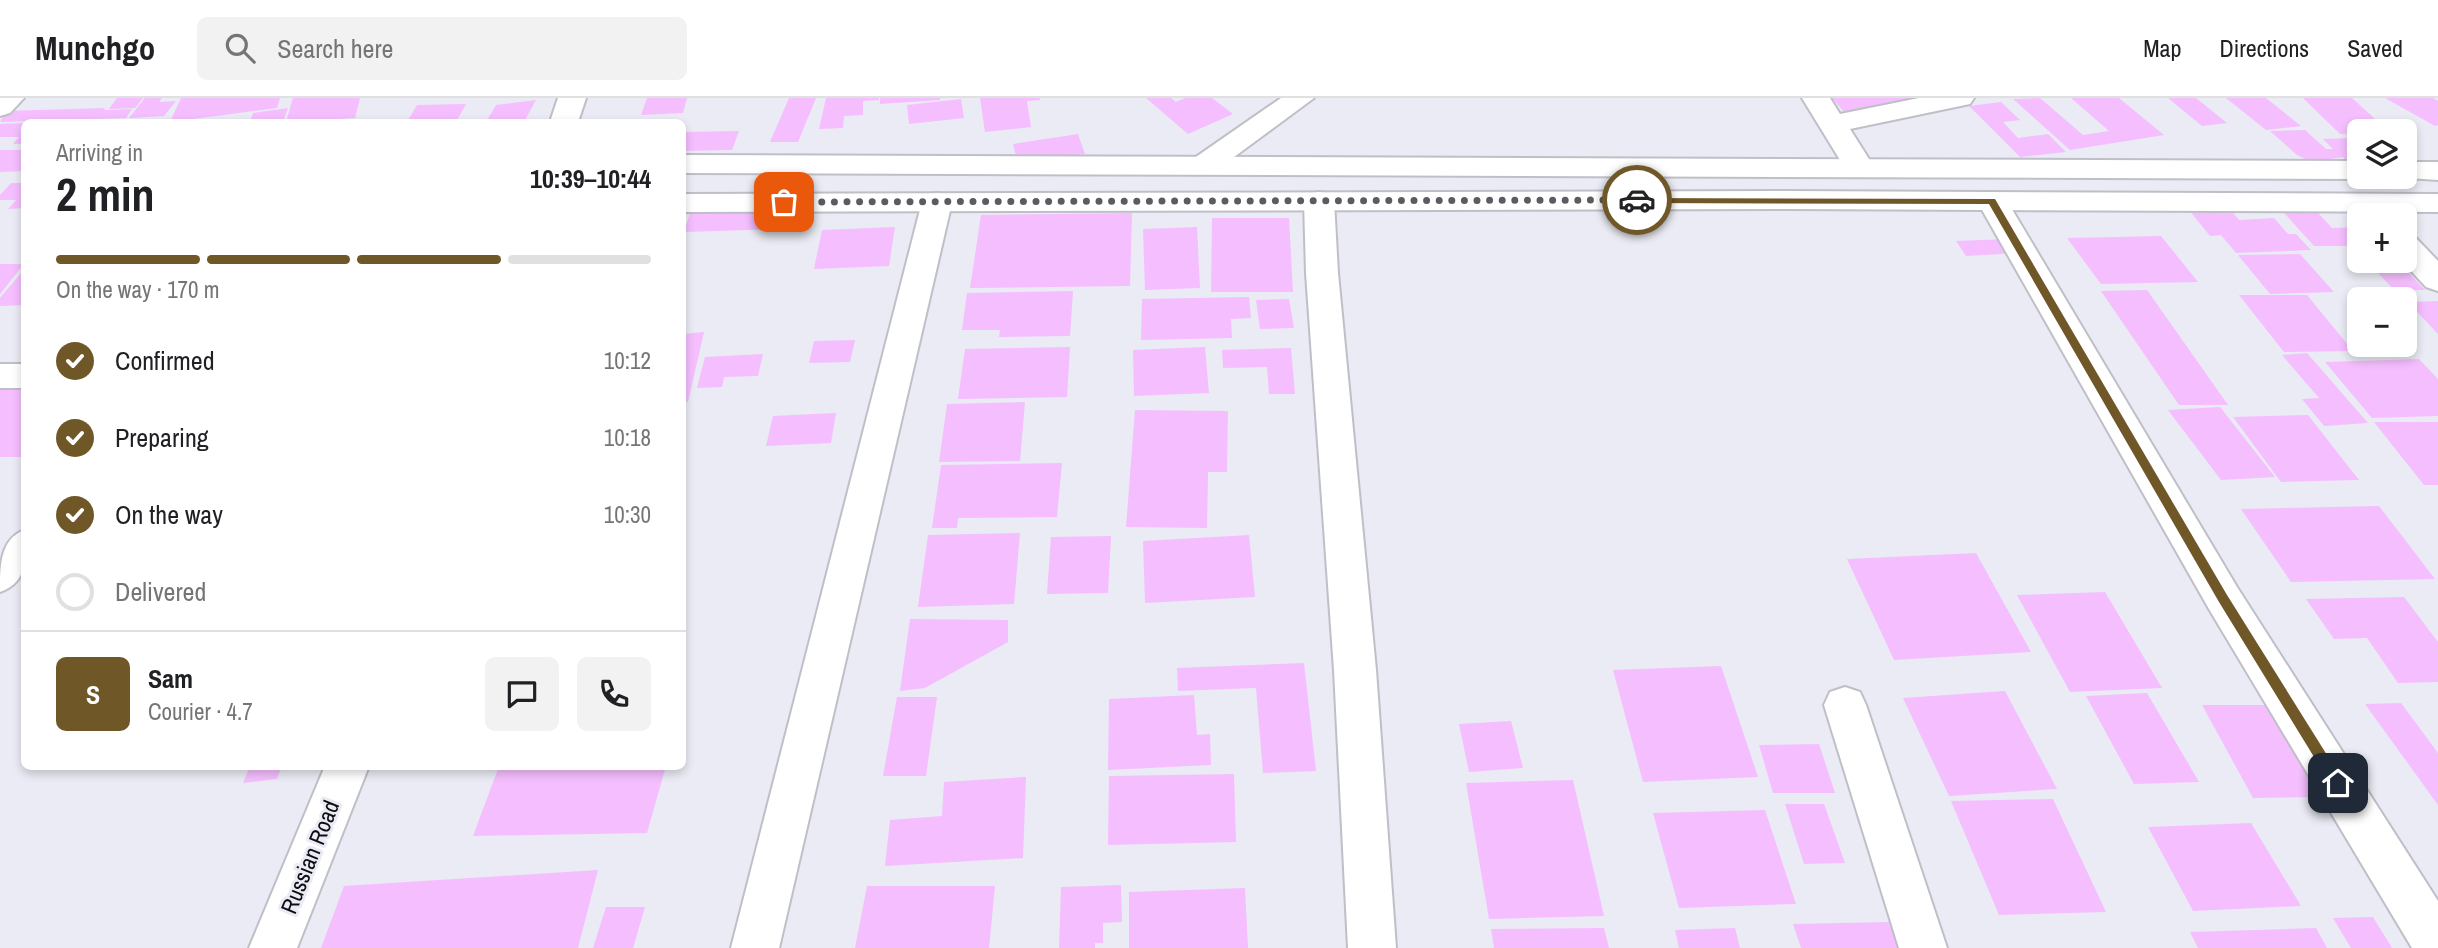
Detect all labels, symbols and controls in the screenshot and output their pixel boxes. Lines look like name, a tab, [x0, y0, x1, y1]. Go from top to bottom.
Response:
search box	[197, 17, 687, 80]
text: Munchgo	[35, 26, 155, 70]
icon: search	[221, 29, 259, 67]
text: Search here	[277, 31, 393, 66]
text: Map	[2143, 32, 2181, 64]
text: Directions	[2219, 32, 2309, 64]
text: Saved	[2347, 32, 2403, 64]
map controls	[2347, 119, 2417, 357]
button: layers	[2347, 119, 2417, 189]
text: Arriving in	[56, 137, 143, 168]
text: 10:39–10:44	[530, 161, 651, 196]
text: 2 min	[56, 163, 155, 225]
courier	[1602, 165, 1672, 235]
pin	[754, 172, 814, 232]
icon: car	[1618, 181, 1656, 219]
icon: bag	[765, 183, 803, 221]
button: +	[2347, 203, 2417, 273]
text: On the way · 170 m	[56, 274, 220, 305]
button: −	[2347, 287, 2417, 357]
icon: check	[56, 342, 94, 380]
text: Confirmed	[115, 343, 215, 378]
text: 10:12	[604, 345, 651, 376]
icon: check	[56, 419, 94, 457]
text: Preparing	[115, 420, 209, 455]
text: 10:18	[604, 422, 651, 453]
icon: check	[56, 496, 94, 534]
text: On the way	[115, 497, 223, 532]
text: 10:30	[604, 499, 651, 530]
text: Delivered	[115, 574, 206, 609]
button: chat	[485, 657, 559, 731]
button: phone	[577, 657, 651, 731]
text: Sam	[148, 661, 193, 696]
text: S	[86, 677, 100, 712]
text: Courier · 4.7	[148, 696, 253, 727]
pin	[2308, 753, 2368, 813]
icon: home	[2319, 764, 2357, 802]
street label: Russian Road	[273, 796, 346, 918]

